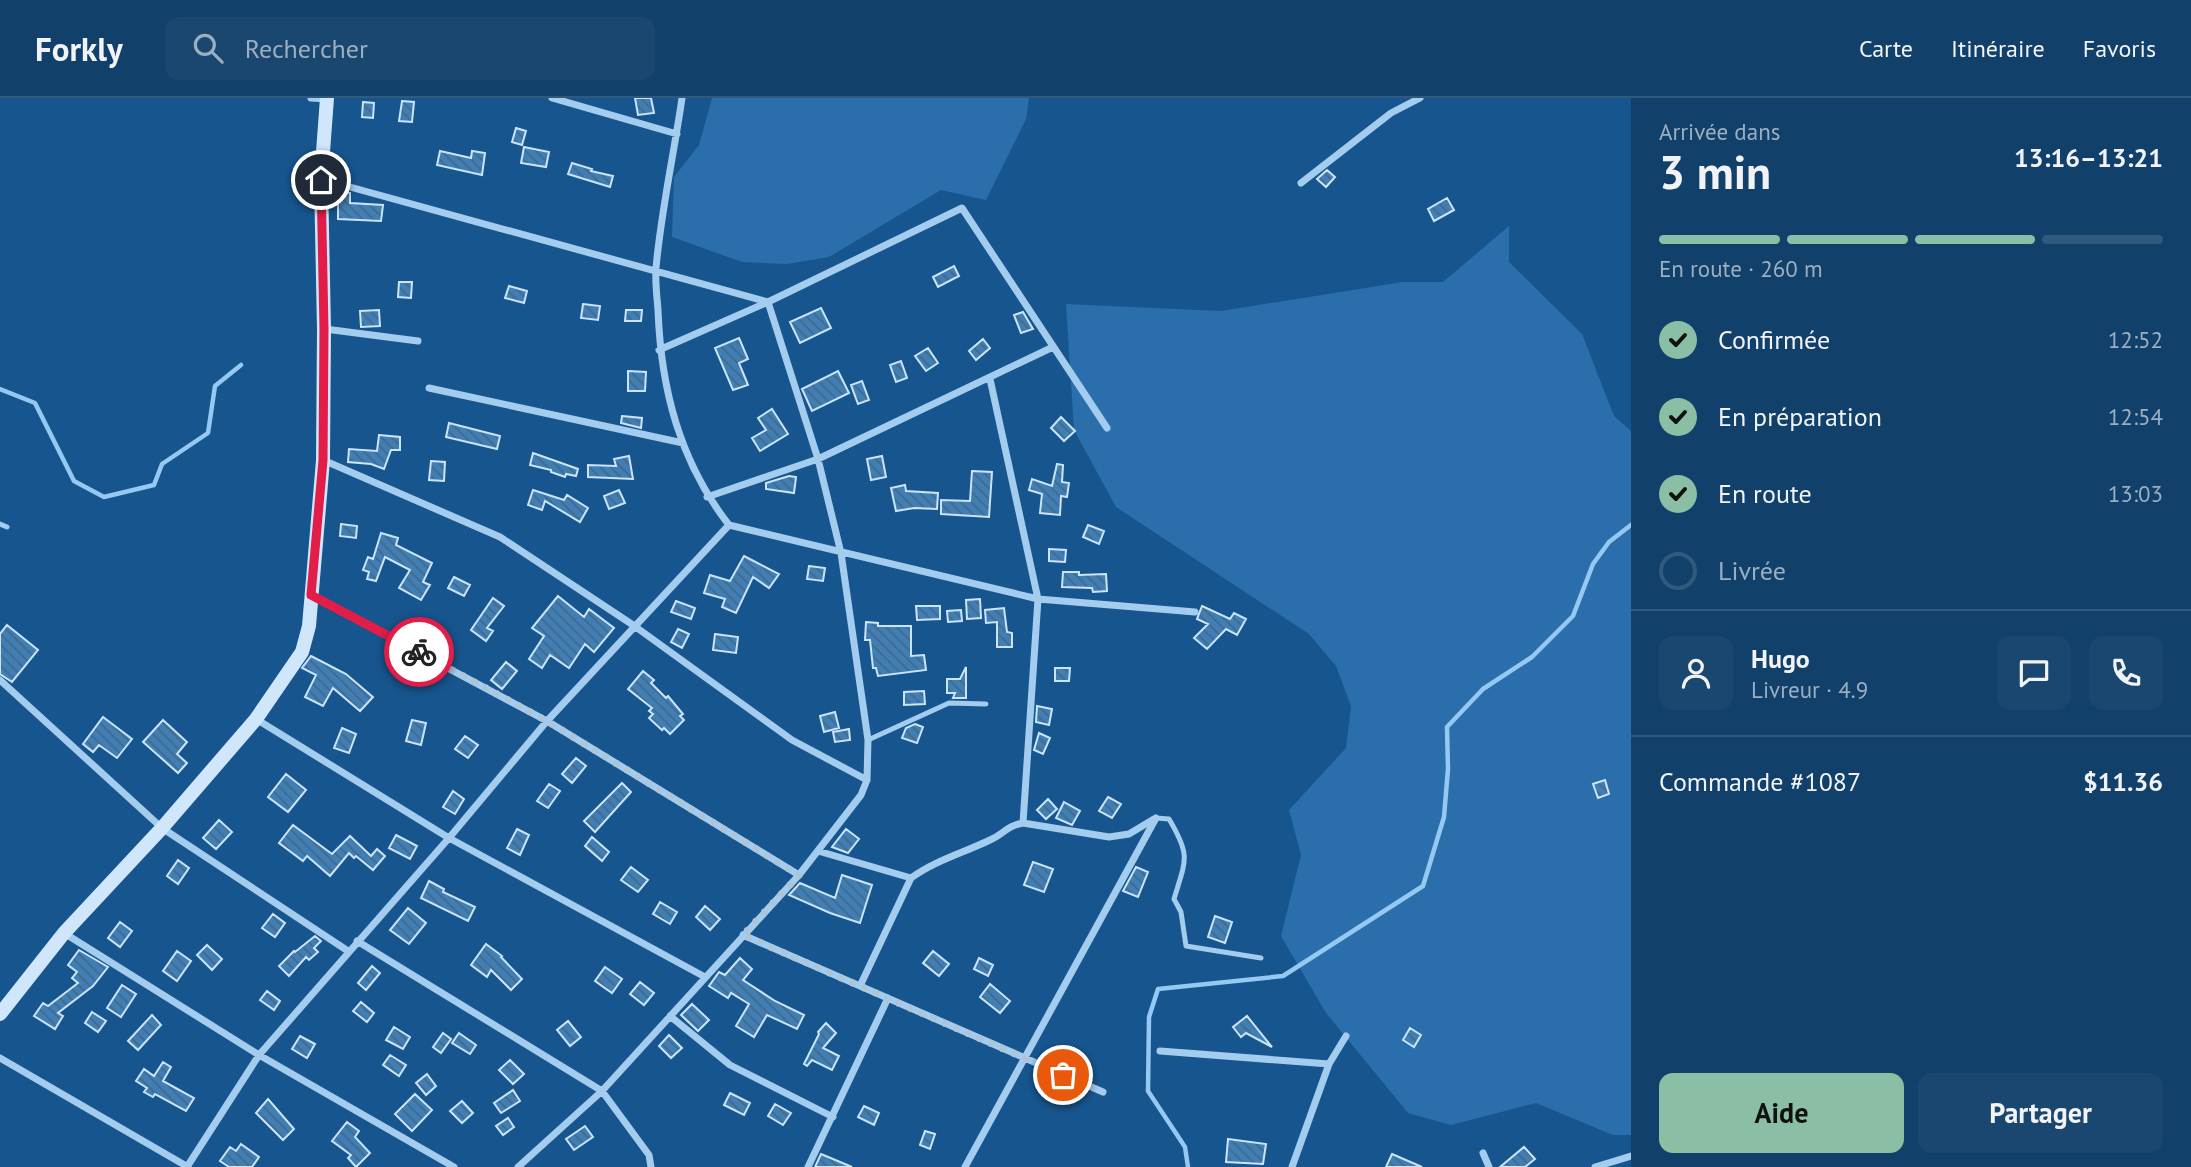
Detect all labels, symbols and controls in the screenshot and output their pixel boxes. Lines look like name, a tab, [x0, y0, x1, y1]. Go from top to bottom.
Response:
search box	[165, 17, 655, 80]
text: Forkly	[35, 27, 123, 70]
icon: search	[189, 29, 227, 67]
text: Rechercher	[245, 32, 368, 65]
text: Carte	[1859, 33, 1913, 64]
text: Itinéraire	[1951, 33, 2045, 64]
text: Favoris	[2083, 33, 2156, 64]
text: Arrivée dans	[1659, 117, 1780, 146]
text: 13:16–13:21	[2014, 141, 2163, 174]
text: 3 min	[1659, 142, 1771, 202]
pin	[291, 150, 351, 210]
icon: home	[302, 161, 340, 199]
text: En route · 260 m	[1659, 254, 1823, 283]
icon: check	[1659, 321, 1697, 359]
text: Confirmée	[1718, 323, 1830, 356]
text: 12:52	[2108, 325, 2163, 354]
icon: check	[1659, 398, 1697, 436]
text: En préparation	[1718, 400, 1882, 433]
text: 12:54	[2108, 402, 2163, 431]
icon: check	[1659, 475, 1697, 513]
text: En route	[1718, 477, 1812, 510]
text: 13:03	[2108, 479, 2163, 508]
text: Livrée	[1718, 554, 1786, 587]
courier	[384, 617, 454, 687]
icon: bike	[400, 633, 438, 671]
button: person	[1659, 636, 1733, 710]
button: chat	[1997, 636, 2071, 710]
button: phone	[2089, 636, 2163, 710]
text: Hugo	[1751, 642, 1810, 675]
text: Livreur · 4.9	[1751, 675, 1868, 704]
text: Commande #1087	[1659, 765, 1861, 798]
text: $11.36	[2083, 765, 2163, 798]
pin	[1033, 1045, 1093, 1105]
icon: bag	[1044, 1056, 1082, 1094]
button: Aide	[1659, 1073, 1904, 1153]
button: Partager	[1918, 1073, 2163, 1153]

